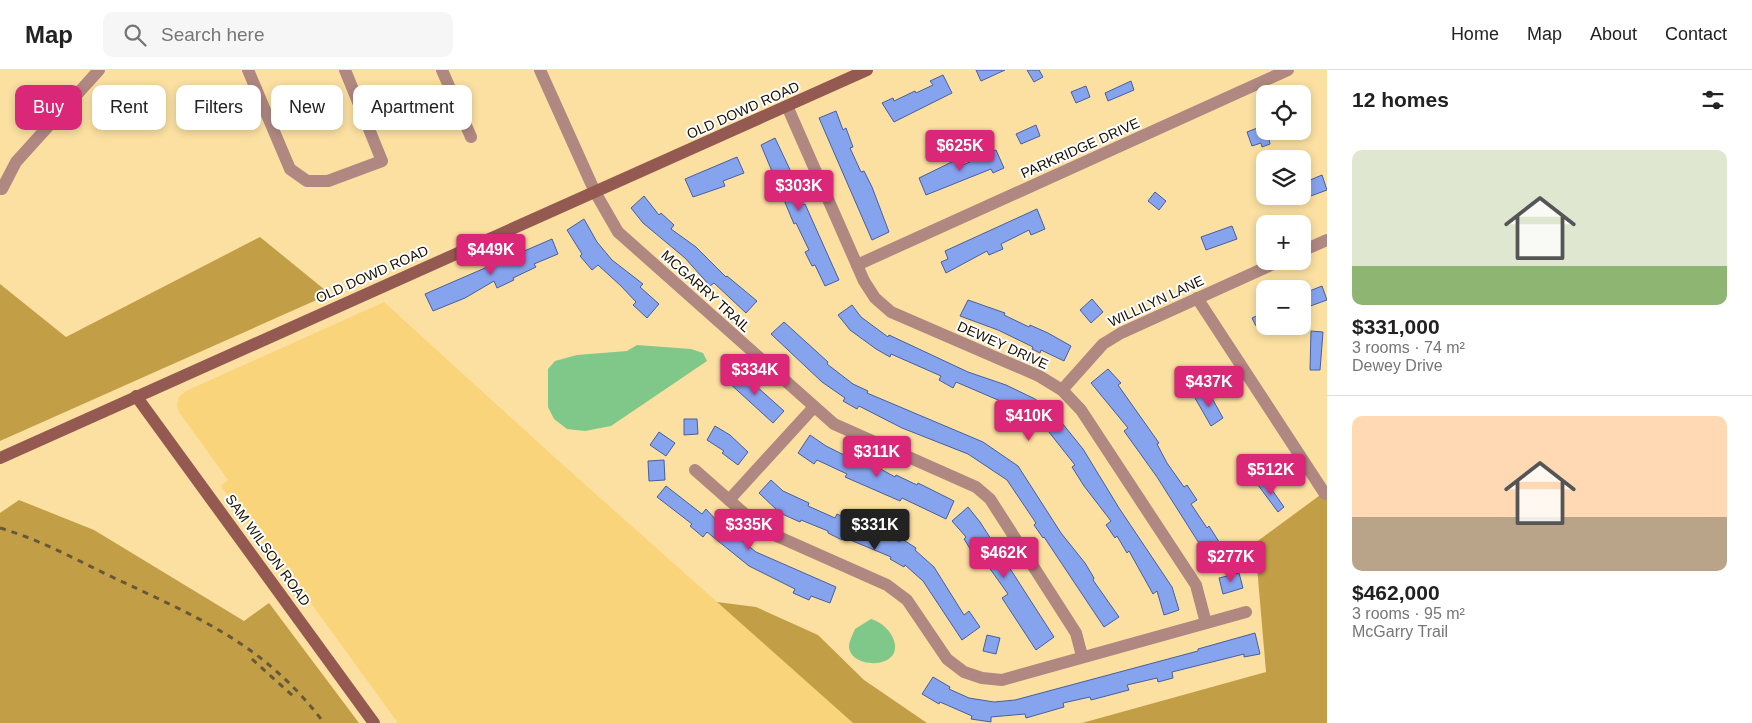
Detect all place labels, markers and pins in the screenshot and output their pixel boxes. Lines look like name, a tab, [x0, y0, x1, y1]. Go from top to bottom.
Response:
pin: $625K	[925, 129, 995, 172]
pin: $303K	[764, 170, 834, 212]
pin: $449K	[456, 234, 526, 276]
pin: $334K	[720, 354, 790, 396]
pin: $437K	[1174, 366, 1244, 408]
pin: $410K	[994, 400, 1064, 442]
pin: $311K	[842, 436, 912, 478]
pin: $512K	[1236, 454, 1306, 496]
pin: $335K	[714, 508, 784, 551]
pin: $331K	[840, 508, 910, 551]
pin: $462K	[969, 536, 1039, 579]
pin: $277K	[1196, 540, 1266, 583]

